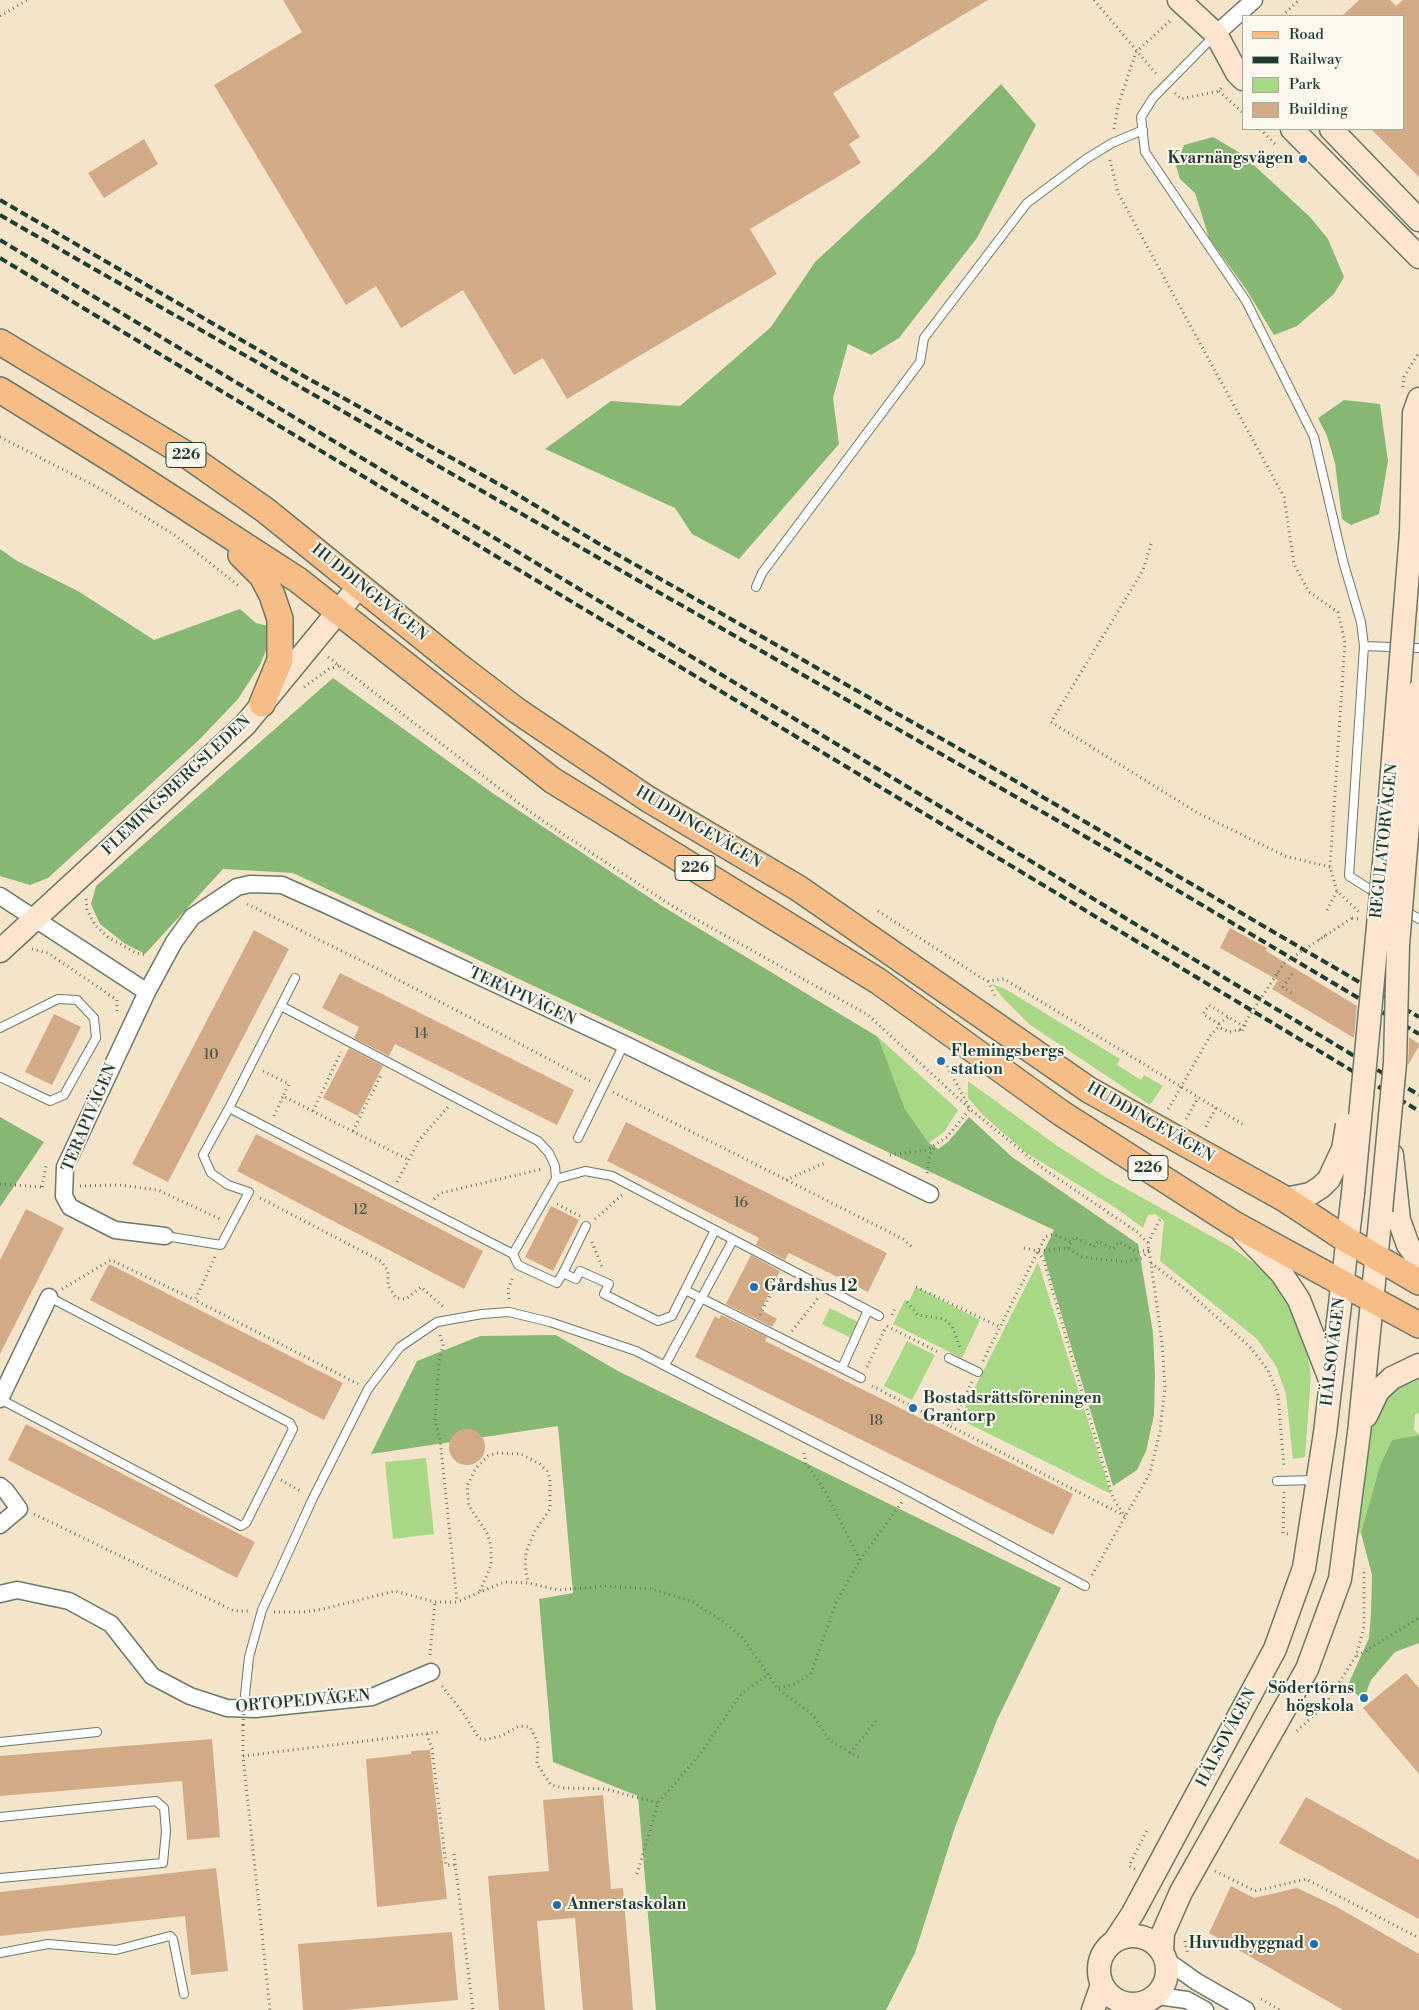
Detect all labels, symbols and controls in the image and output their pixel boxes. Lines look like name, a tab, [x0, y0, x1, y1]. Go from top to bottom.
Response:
legend	[1242, 15, 1404, 130]
text: Road	[1289, 25, 1324, 44]
text: Railway	[1289, 50, 1342, 69]
text: Park	[1289, 75, 1320, 94]
text: Building	[1289, 100, 1348, 119]
place label: Kvarnängsvägen	[1168, 149, 1293, 169]
marker: Kvarnängsvägen	[1297, 153, 1309, 165]
road number: 226	[166, 442, 206, 468]
street label: HUDDINGEVÄGEN	[307, 540, 431, 646]
street label: FLEMINGSBERGSLEDEN	[99, 712, 255, 860]
street label: REGULATORVÄGEN	[1367, 762, 1403, 920]
street label: HUDDINGEVÄGEN	[631, 783, 765, 873]
road number: 226	[675, 856, 715, 880]
street label: TERAPIVÄGEN	[466, 964, 578, 1030]
house number: 14	[414, 1027, 428, 1043]
place label: Flemingsbergs station	[951, 1042, 1064, 1080]
house number: 10	[204, 1048, 218, 1064]
marker: Flemingsbergs station	[935, 1055, 947, 1067]
street label: TERAPIVÄGEN	[59, 1061, 121, 1175]
street label: HUDDINGEVÄGEN	[1083, 1079, 1217, 1167]
road number: 226	[1128, 1156, 1168, 1180]
house number: 16	[734, 1196, 748, 1212]
house number: 12	[353, 1203, 367, 1219]
place label: Gårdshus 12	[764, 1277, 857, 1297]
marker: Gårdshus 12	[748, 1281, 760, 1293]
street label: HÄLSOVÄGEN	[1318, 1296, 1350, 1408]
place label: Bostadsrättsföreningen Grantorp	[923, 1389, 1102, 1427]
marker: Bostadsrättsföreningen Grantorp	[907, 1402, 919, 1414]
house number: 18	[869, 1414, 883, 1430]
place label: Södertörns högskola	[1268, 1679, 1354, 1717]
street label: HÄLSOVÄGEN	[1193, 1685, 1261, 1791]
street label: ORTOPEDVÄGEN	[235, 1687, 371, 1717]
marker: Södertörns högskola	[1358, 1692, 1370, 1704]
place label: Annerstaskolan	[567, 1895, 686, 1915]
marker: Annerstaskolan	[551, 1899, 563, 1911]
place label: Huvudbyggnad	[1189, 1934, 1304, 1954]
marker: Huvudbyggnad	[1308, 1938, 1320, 1950]

